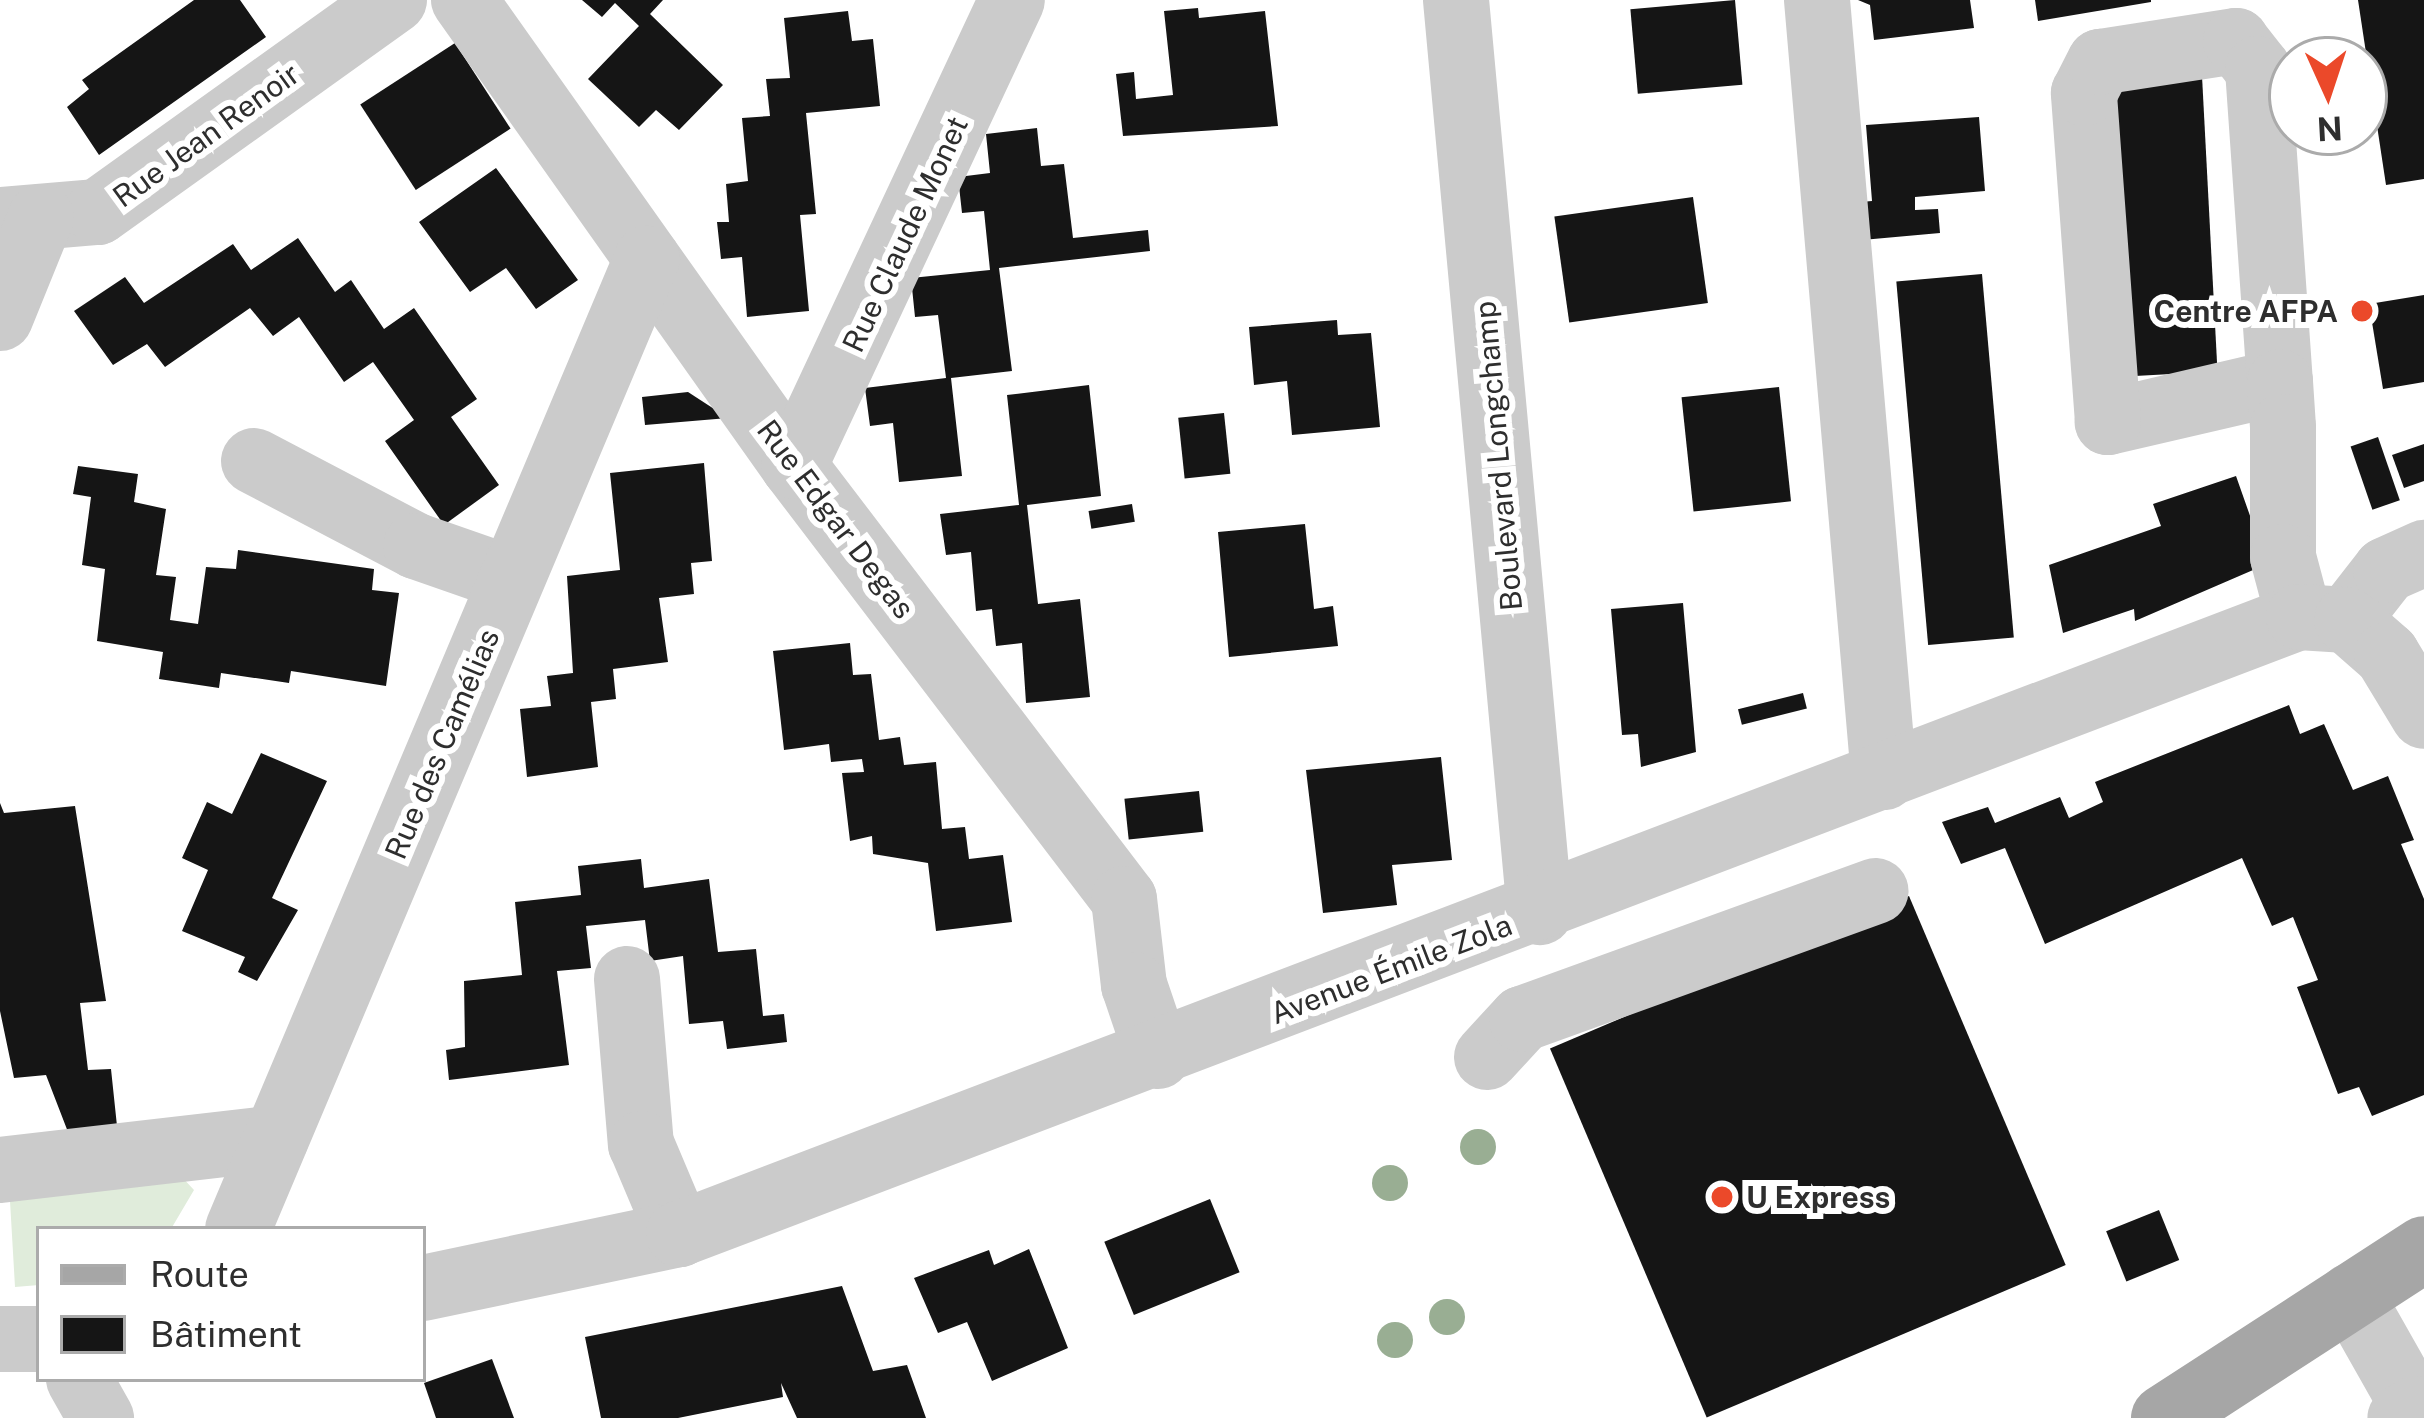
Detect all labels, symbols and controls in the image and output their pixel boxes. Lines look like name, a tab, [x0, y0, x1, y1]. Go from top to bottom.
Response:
north arrow	[2268, 36, 2388, 156]
street label: Rue Jean Renoir	[106, 55, 306, 215]
text: N	[2316, 109, 2344, 149]
street label: Rue Claude Monet	[835, 110, 975, 358]
place label: Centre AFPA	[2153, 293, 2338, 329]
marker: Centre AFPA	[2349, 298, 2375, 324]
street label: Boulevard Longchamp	[1467, 300, 1529, 612]
street label: Rue Edgar Degas	[750, 413, 922, 625]
street label: Rue des Camélias	[377, 623, 507, 865]
street label: Avenue Émile Zola	[1265, 906, 1517, 1032]
place label: U Express	[1746, 1179, 1890, 1215]
marker: U Express	[1709, 1184, 1735, 1210]
legend	[36, 1226, 426, 1382]
text: Route	[150, 1253, 249, 1295]
text: Bâtiment	[150, 1313, 302, 1355]

